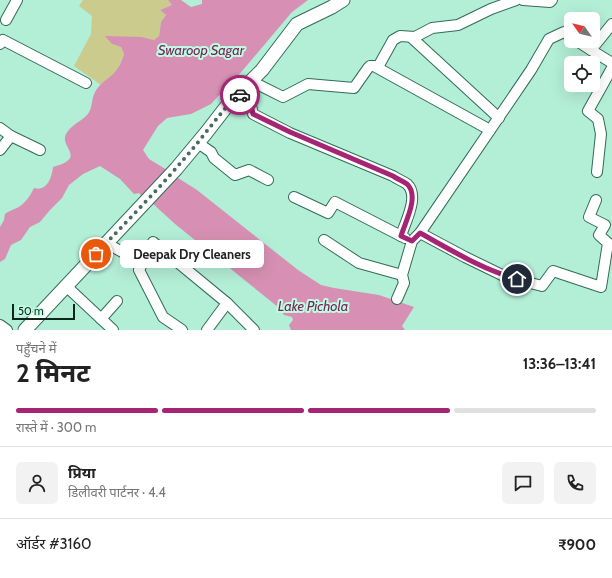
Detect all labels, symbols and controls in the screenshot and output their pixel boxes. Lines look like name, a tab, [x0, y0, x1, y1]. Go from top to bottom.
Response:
north arrow	[564, 12, 600, 48]
map controls	[564, 12, 600, 92]
water label: Swaroop Sagar	[158, 41, 245, 59]
button: locate	[564, 56, 600, 92]
courier	[220, 75, 260, 115]
icon: car	[229, 84, 251, 106]
pin	[79, 237, 113, 271]
callout: Deepak Dry Cleaners	[120, 240, 264, 268]
icon: bag	[85, 243, 107, 265]
text: Deepak Dry Cleaners	[133, 246, 251, 262]
pin	[500, 262, 534, 296]
icon: home	[506, 268, 528, 290]
water label: Lake Pichola	[278, 297, 348, 315]
scale bar	[12, 302, 75, 321]
text: 50 m	[18, 304, 44, 318]
text: पहुँचने में	[16, 340, 56, 356]
text: 13:36–13:41	[523, 355, 596, 373]
text: 2 मिनट	[16, 357, 90, 389]
text: रास्ते में · 300 m	[16, 419, 96, 435]
button: person	[16, 462, 58, 504]
button: chat	[502, 462, 544, 504]
button: phone	[554, 462, 596, 504]
text: प्रिया	[68, 464, 96, 482]
text: डिलीवरी पार्टनर · 4.4	[68, 484, 166, 500]
text: ऑर्डर #3160	[16, 535, 91, 553]
text: ₹900	[558, 536, 596, 554]

